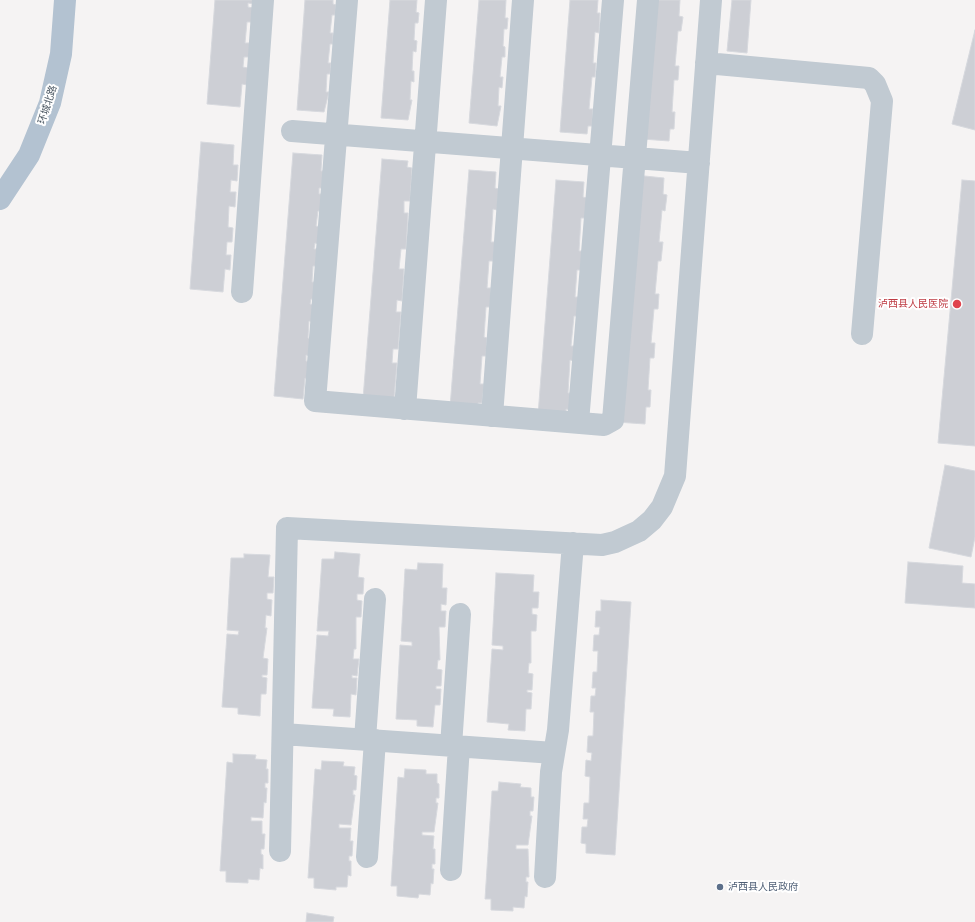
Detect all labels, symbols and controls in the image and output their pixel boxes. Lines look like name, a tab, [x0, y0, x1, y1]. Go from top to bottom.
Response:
street label: 环城北路	[36, 84, 60, 126]
place label: 泸西县人民医院	[878, 298, 948, 310]
marker: 泸西县人民医院	[951, 298, 963, 310]
place label: 泸西县人民政府	[728, 881, 798, 893]
marker: 泸西县人民政府	[715, 882, 725, 892]

